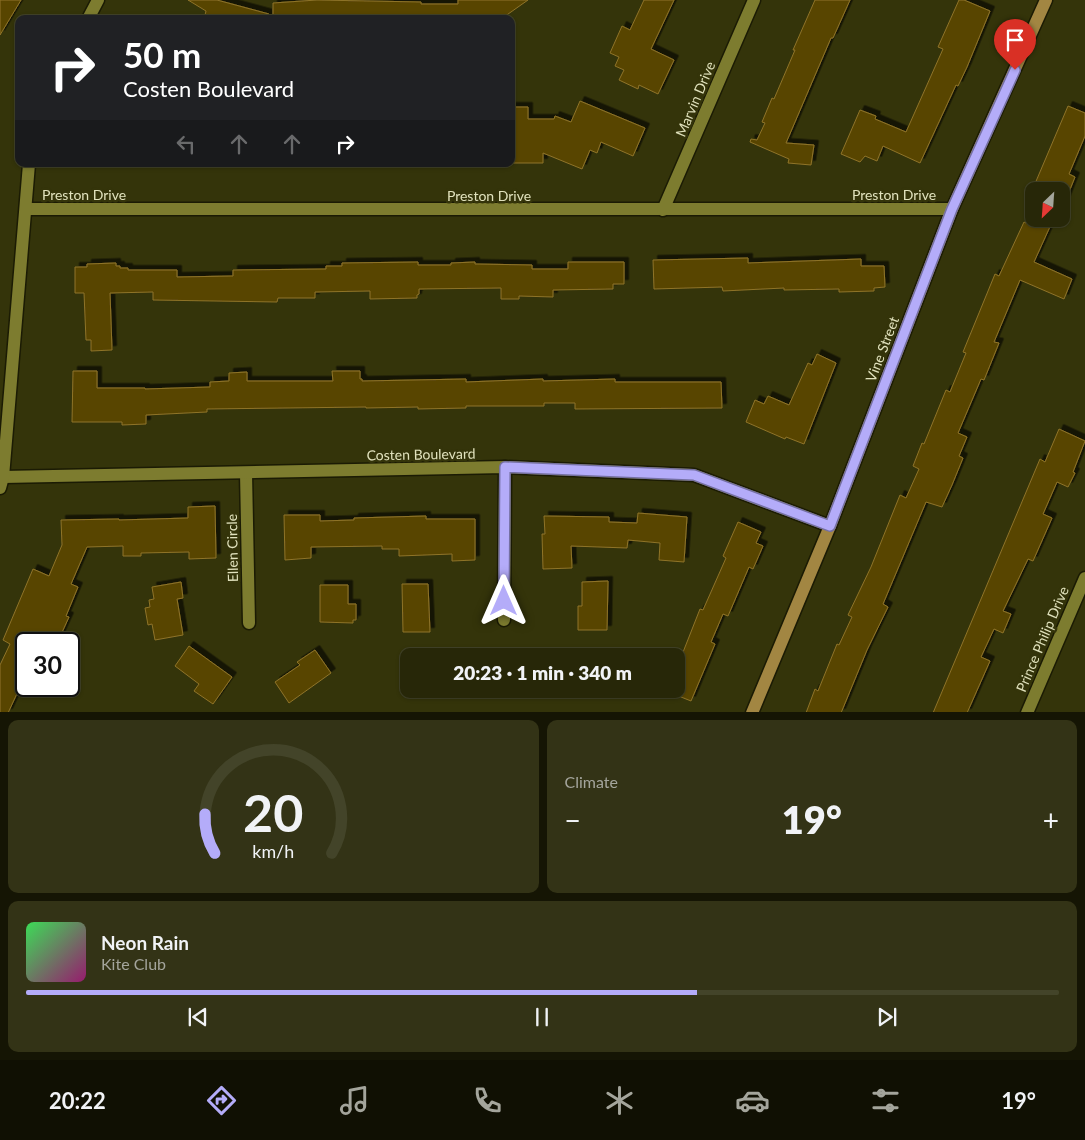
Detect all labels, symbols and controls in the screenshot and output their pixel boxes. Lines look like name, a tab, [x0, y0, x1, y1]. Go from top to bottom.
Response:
pin	[994, 19, 1036, 70]
icon: arrive	[1001, 26, 1029, 54]
text: 50 m	[123, 33, 201, 75]
icon: right	[40, 35, 105, 100]
street label: Marvin Drive	[672, 59, 718, 139]
text: Costen Boulevard	[123, 75, 294, 102]
icon: left	[172, 130, 200, 158]
icon: ahead	[225, 130, 253, 158]
icon: ahead	[278, 130, 306, 158]
icon: right	[331, 130, 359, 158]
north arrow	[1025, 182, 1070, 228]
map controls	[1025, 182, 1070, 227]
street label: Preston Drive	[42, 186, 126, 203]
street label: Preston Drive	[852, 186, 936, 203]
street label: Preston Drive	[447, 187, 531, 204]
street label: Vine Street	[862, 314, 902, 384]
street label: Costen Boulevard	[366, 445, 476, 463]
street label: Ellen Circle	[223, 514, 241, 582]
position arrow	[477, 574, 529, 626]
street label: Prince Philip Drive	[1012, 584, 1072, 694]
speed limit sign: 30	[15, 632, 80, 697]
text: 20:23 · 1 min · 340 m	[453, 661, 632, 684]
text: Climate	[565, 772, 618, 791]
text: 20	[243, 781, 303, 843]
text: 19°	[782, 796, 842, 842]
text: −	[565, 803, 581, 837]
text: +	[1043, 803, 1059, 837]
text: km/h	[252, 840, 294, 862]
text: Neon Rain	[101, 931, 189, 954]
text: Kite Club	[101, 954, 166, 973]
icon: previous	[184, 1003, 212, 1031]
icon: pause	[528, 1003, 556, 1031]
icon: next	[873, 1003, 901, 1031]
icon: directions	[204, 1083, 239, 1118]
icon: music	[337, 1083, 372, 1118]
icon: phone	[470, 1083, 505, 1118]
icon: climate	[602, 1083, 637, 1118]
icon: car	[735, 1083, 770, 1118]
icon: filters	[868, 1083, 903, 1118]
text: 20:22	[49, 1087, 106, 1114]
text: 19°	[1001, 1087, 1036, 1114]

